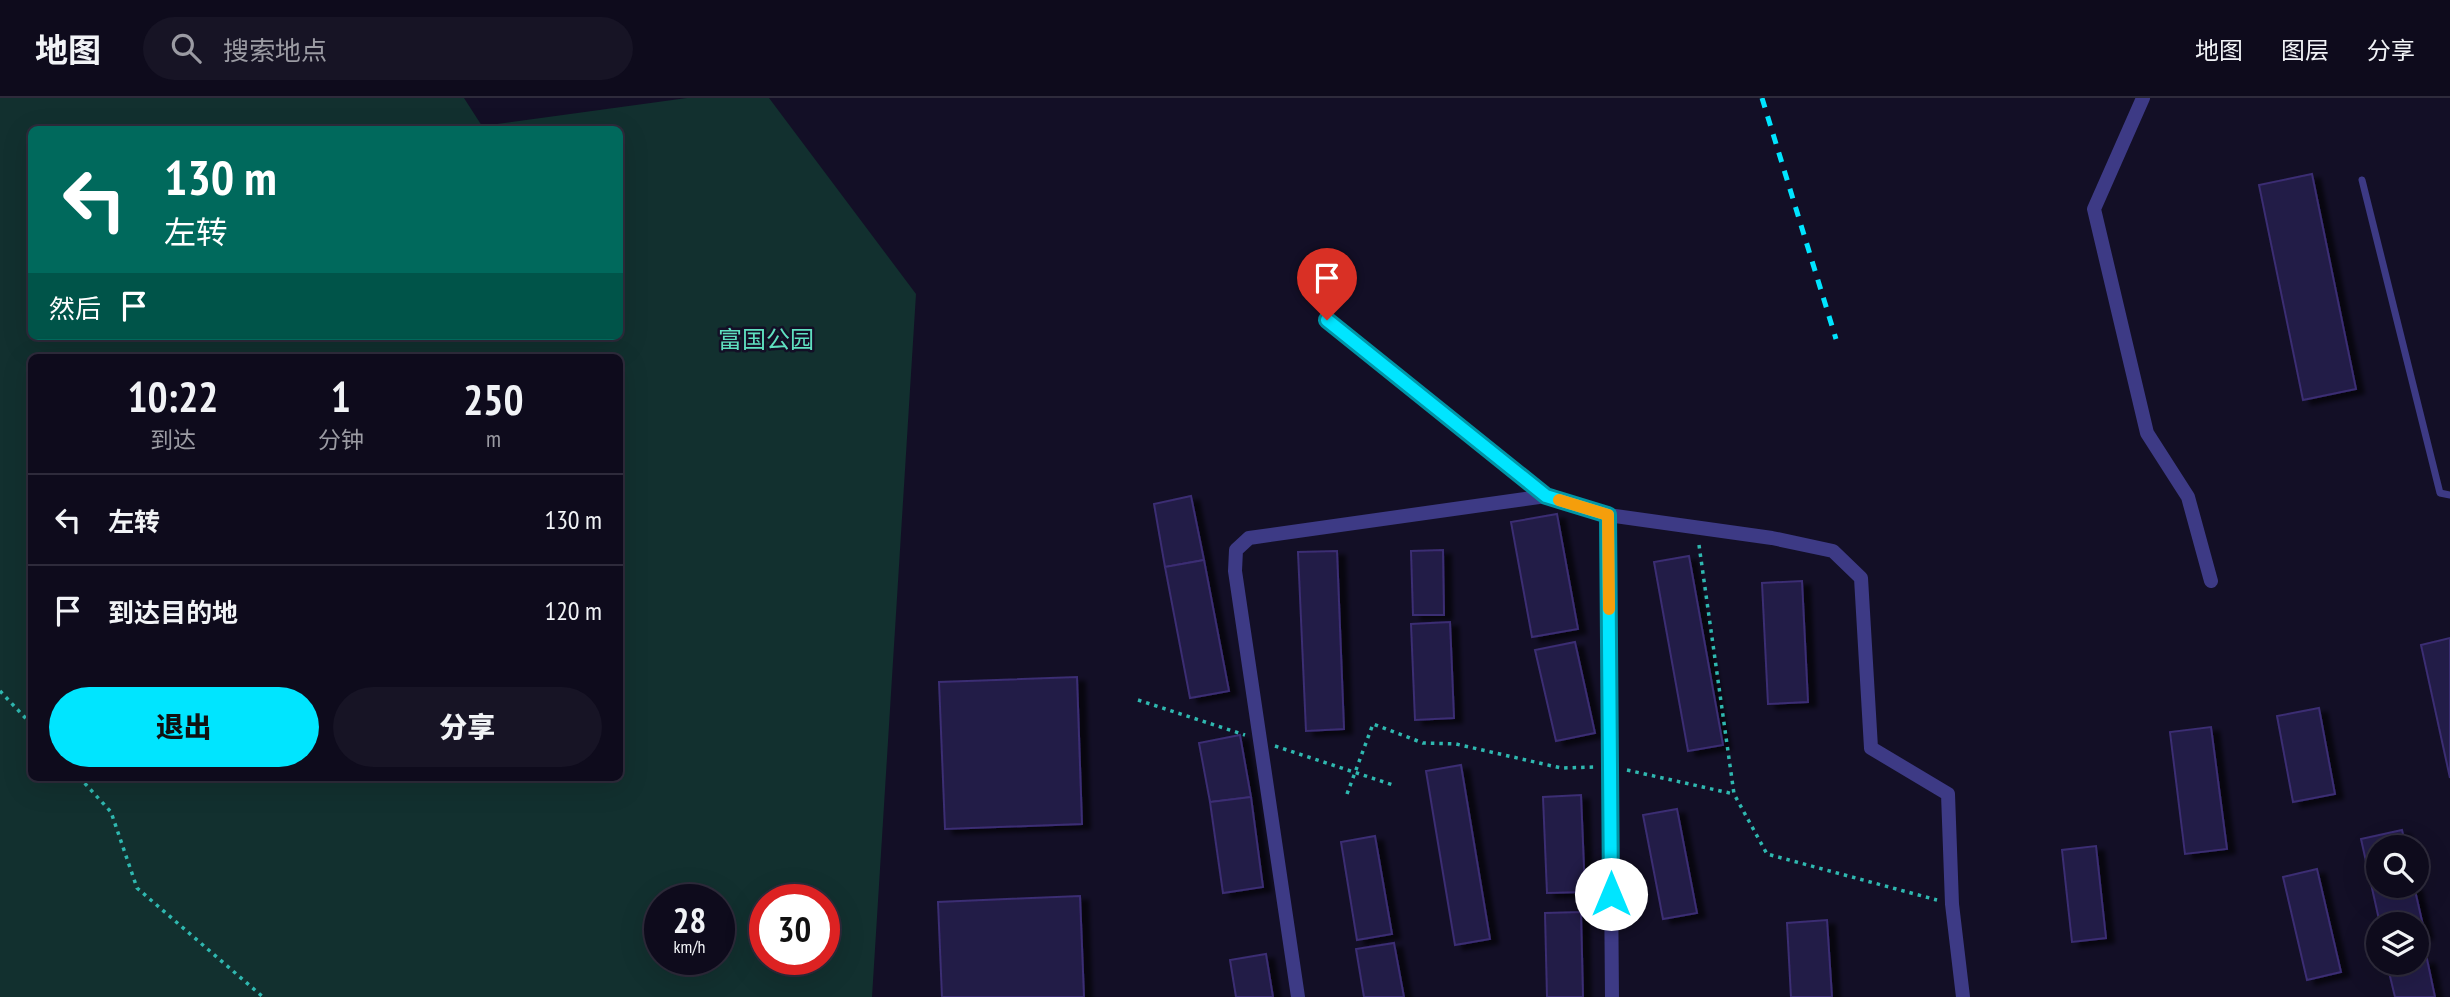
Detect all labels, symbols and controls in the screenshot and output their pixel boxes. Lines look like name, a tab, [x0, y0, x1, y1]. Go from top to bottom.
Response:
search box	[143, 17, 633, 80]
text: 地图	[35, 28, 101, 71]
icon: search	[167, 29, 205, 67]
text: 搜索地点	[223, 34, 327, 67]
text: 地图	[2195, 35, 2243, 66]
text: 图层	[2281, 35, 2329, 66]
text: 分享	[2367, 35, 2415, 66]
text: 130 m	[164, 145, 277, 209]
icon: left	[49, 154, 140, 245]
text: 左转	[164, 211, 228, 253]
pin	[1297, 248, 1357, 320]
icon: arrive	[1308, 259, 1346, 297]
icon: arrive	[115, 287, 153, 325]
text: 然后	[49, 292, 101, 325]
park label: 富国公园	[718, 324, 814, 355]
text: 10:22	[127, 369, 218, 424]
text: 1	[331, 369, 351, 424]
text: 250	[463, 372, 524, 427]
text: m	[486, 424, 501, 453]
text: 到达	[150, 425, 196, 454]
text: 分钟	[318, 425, 364, 454]
icon: left	[49, 501, 87, 539]
text: 130 m	[544, 503, 602, 536]
text: 左转	[108, 505, 160, 538]
icon: arrive	[49, 592, 87, 630]
text: 120 m	[544, 594, 602, 627]
text: 到达目的地	[108, 596, 238, 629]
button: 退出	[49, 687, 319, 767]
button: 分享	[333, 687, 602, 767]
map controls	[2366, 835, 2429, 975]
button: search	[2366, 835, 2429, 898]
position arrow	[1574, 857, 1648, 931]
speed limit sign: 30	[749, 884, 840, 975]
text: 28	[673, 897, 706, 943]
button: layers	[2366, 912, 2429, 975]
text: km/h	[674, 935, 705, 958]

